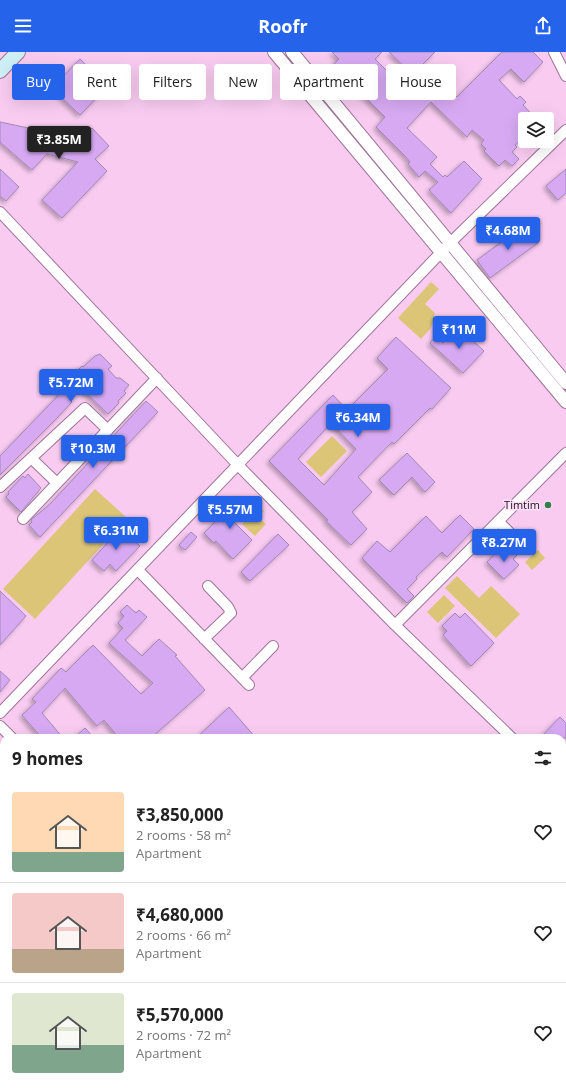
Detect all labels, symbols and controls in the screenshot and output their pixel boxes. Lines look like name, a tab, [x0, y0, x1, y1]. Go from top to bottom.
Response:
text: Roofr	[258, 14, 308, 38]
icon: menu	[12, 15, 34, 37]
icon: share	[532, 15, 554, 37]
chip: Buy	[12, 64, 65, 100]
chip: Rent	[73, 64, 131, 100]
chip: Filters	[139, 64, 206, 100]
chip: New	[214, 64, 272, 100]
chip: Apartment	[280, 64, 378, 100]
chip: House	[386, 64, 456, 100]
map controls	[518, 112, 554, 148]
button: layers	[518, 112, 554, 148]
pin: ₹3.85M	[26, 126, 92, 160]
text: ₹3.85M	[36, 130, 82, 148]
pin: ₹4.68M	[475, 217, 541, 251]
text: ₹4.68M	[485, 221, 531, 239]
pin: ₹11M	[435, 316, 483, 350]
text: ₹11M	[442, 320, 476, 338]
pin: ₹5.72M	[38, 369, 104, 403]
text: ₹5.72M	[48, 373, 94, 391]
pin: ₹6.34M	[325, 404, 391, 438]
text: ₹6.34M	[335, 408, 381, 426]
pin: ₹10.3M	[60, 435, 126, 469]
text: ₹10.3M	[70, 439, 116, 457]
pin: ₹5.57M	[197, 496, 263, 530]
place label: Timtim	[504, 497, 540, 512]
text: ₹5.57M	[207, 500, 253, 518]
marker: Timtim	[543, 500, 553, 510]
pin: ₹6.31M	[83, 517, 149, 551]
text: ₹6.31M	[93, 521, 139, 539]
pin: ₹8.27M	[471, 529, 537, 563]
text: ₹8.27M	[481, 533, 527, 551]
text: 9 homes	[12, 747, 83, 770]
icon: filters	[532, 747, 554, 769]
text: ₹3,850,000	[136, 803, 223, 826]
icon: home	[44, 808, 92, 856]
icon: heart	[532, 821, 554, 843]
text: 2 rooms · 58 m²	[136, 826, 231, 844]
text: Apartment	[136, 844, 201, 862]
text: ₹4,680,000	[136, 903, 223, 926]
icon: home	[44, 909, 92, 957]
icon: heart	[532, 922, 554, 944]
text: 2 rooms · 66 m²	[136, 926, 231, 944]
text: Apartment	[136, 944, 201, 962]
text: ₹5,570,000	[136, 1003, 223, 1026]
icon: home	[44, 1009, 92, 1057]
icon: heart	[532, 1022, 554, 1044]
text: 2 rooms · 72 m²	[136, 1026, 231, 1044]
text: Apartment	[136, 1044, 201, 1062]

